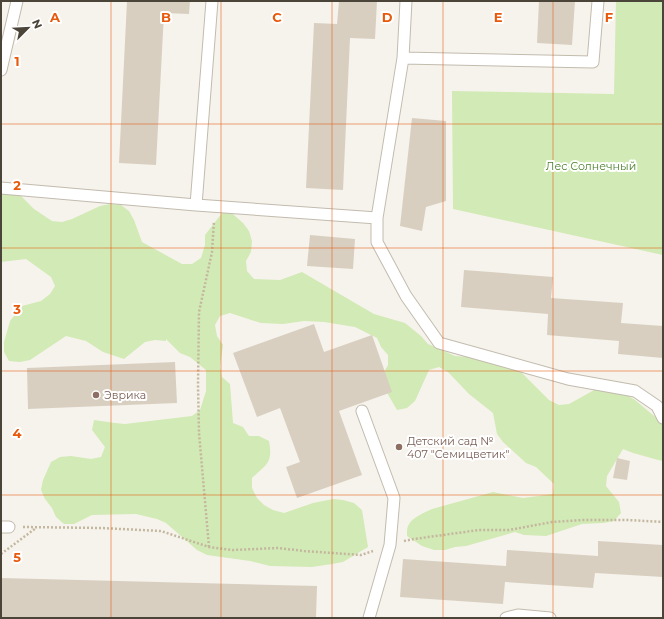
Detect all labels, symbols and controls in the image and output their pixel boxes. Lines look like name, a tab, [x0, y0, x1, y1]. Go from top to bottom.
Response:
north arrow	[8, 8, 48, 48]
text: A	[49, 9, 61, 25]
text: B	[161, 9, 171, 25]
text: C	[272, 9, 282, 25]
text: D	[382, 9, 393, 25]
text: E	[494, 9, 503, 25]
text: F	[605, 9, 613, 25]
text: N	[29, 17, 45, 31]
text: 1	[14, 53, 20, 69]
park label: Лес Солнечный	[546, 159, 636, 173]
text: 2	[13, 177, 21, 193]
text: 3	[12, 301, 21, 317]
place label: Эврика	[104, 388, 146, 402]
marker: Эврика	[91, 390, 101, 400]
text: 4	[13, 425, 22, 441]
place label: Детский сад № 407 "Семицветик"	[407, 434, 509, 461]
marker: Детский сад № 407 "Семицветик"	[394, 442, 404, 452]
text: 5	[13, 549, 21, 565]

